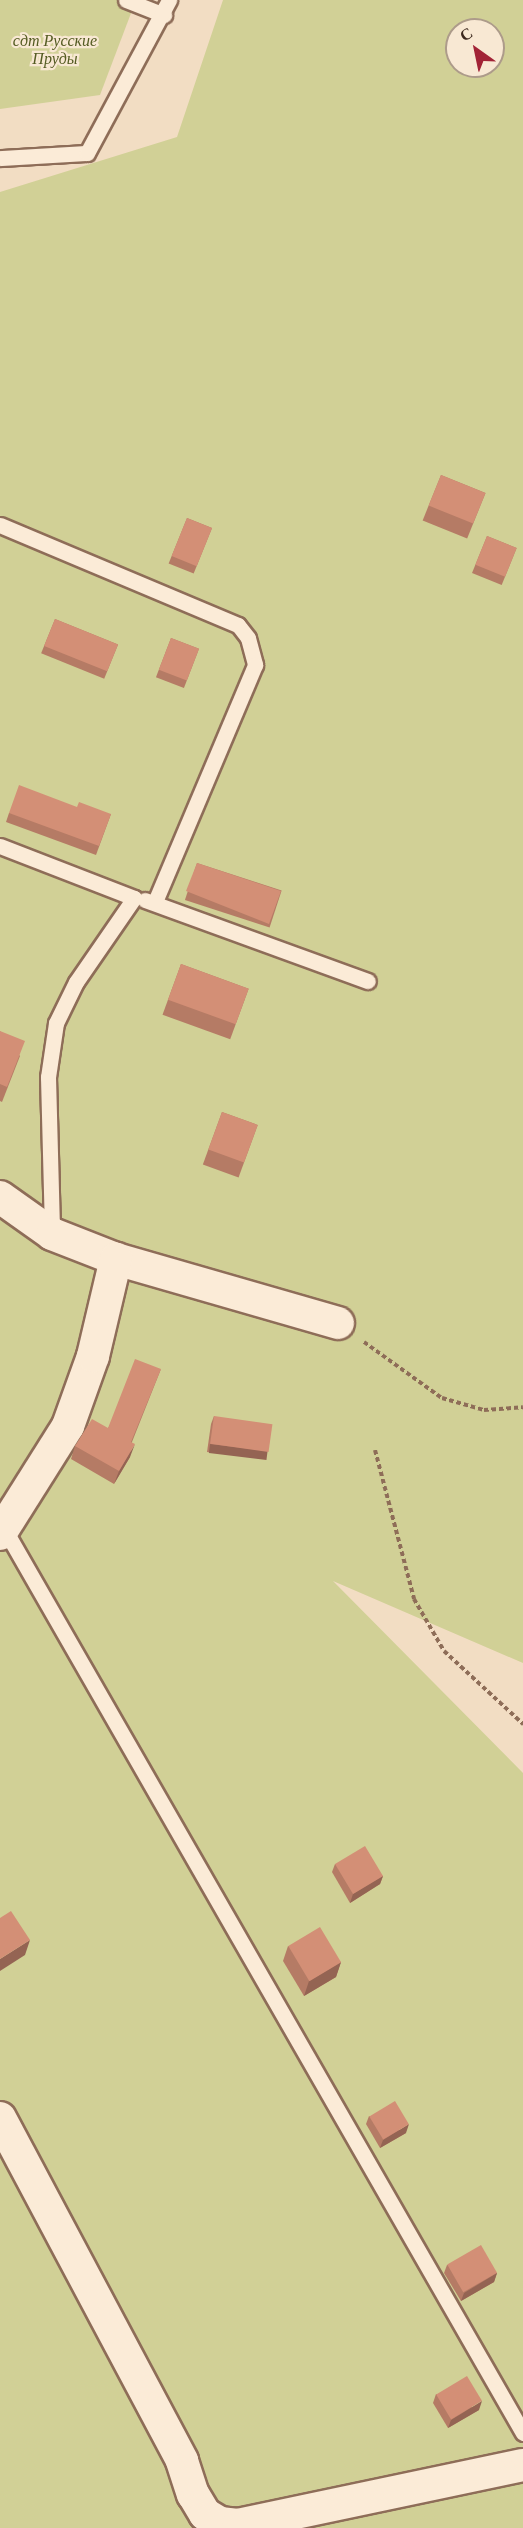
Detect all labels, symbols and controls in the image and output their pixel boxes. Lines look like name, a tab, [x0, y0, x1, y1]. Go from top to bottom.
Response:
north arrow	[445, 18, 505, 78]
text: С	[457, 24, 475, 44]
park label: сдт Русские Пруды	[13, 31, 97, 69]

